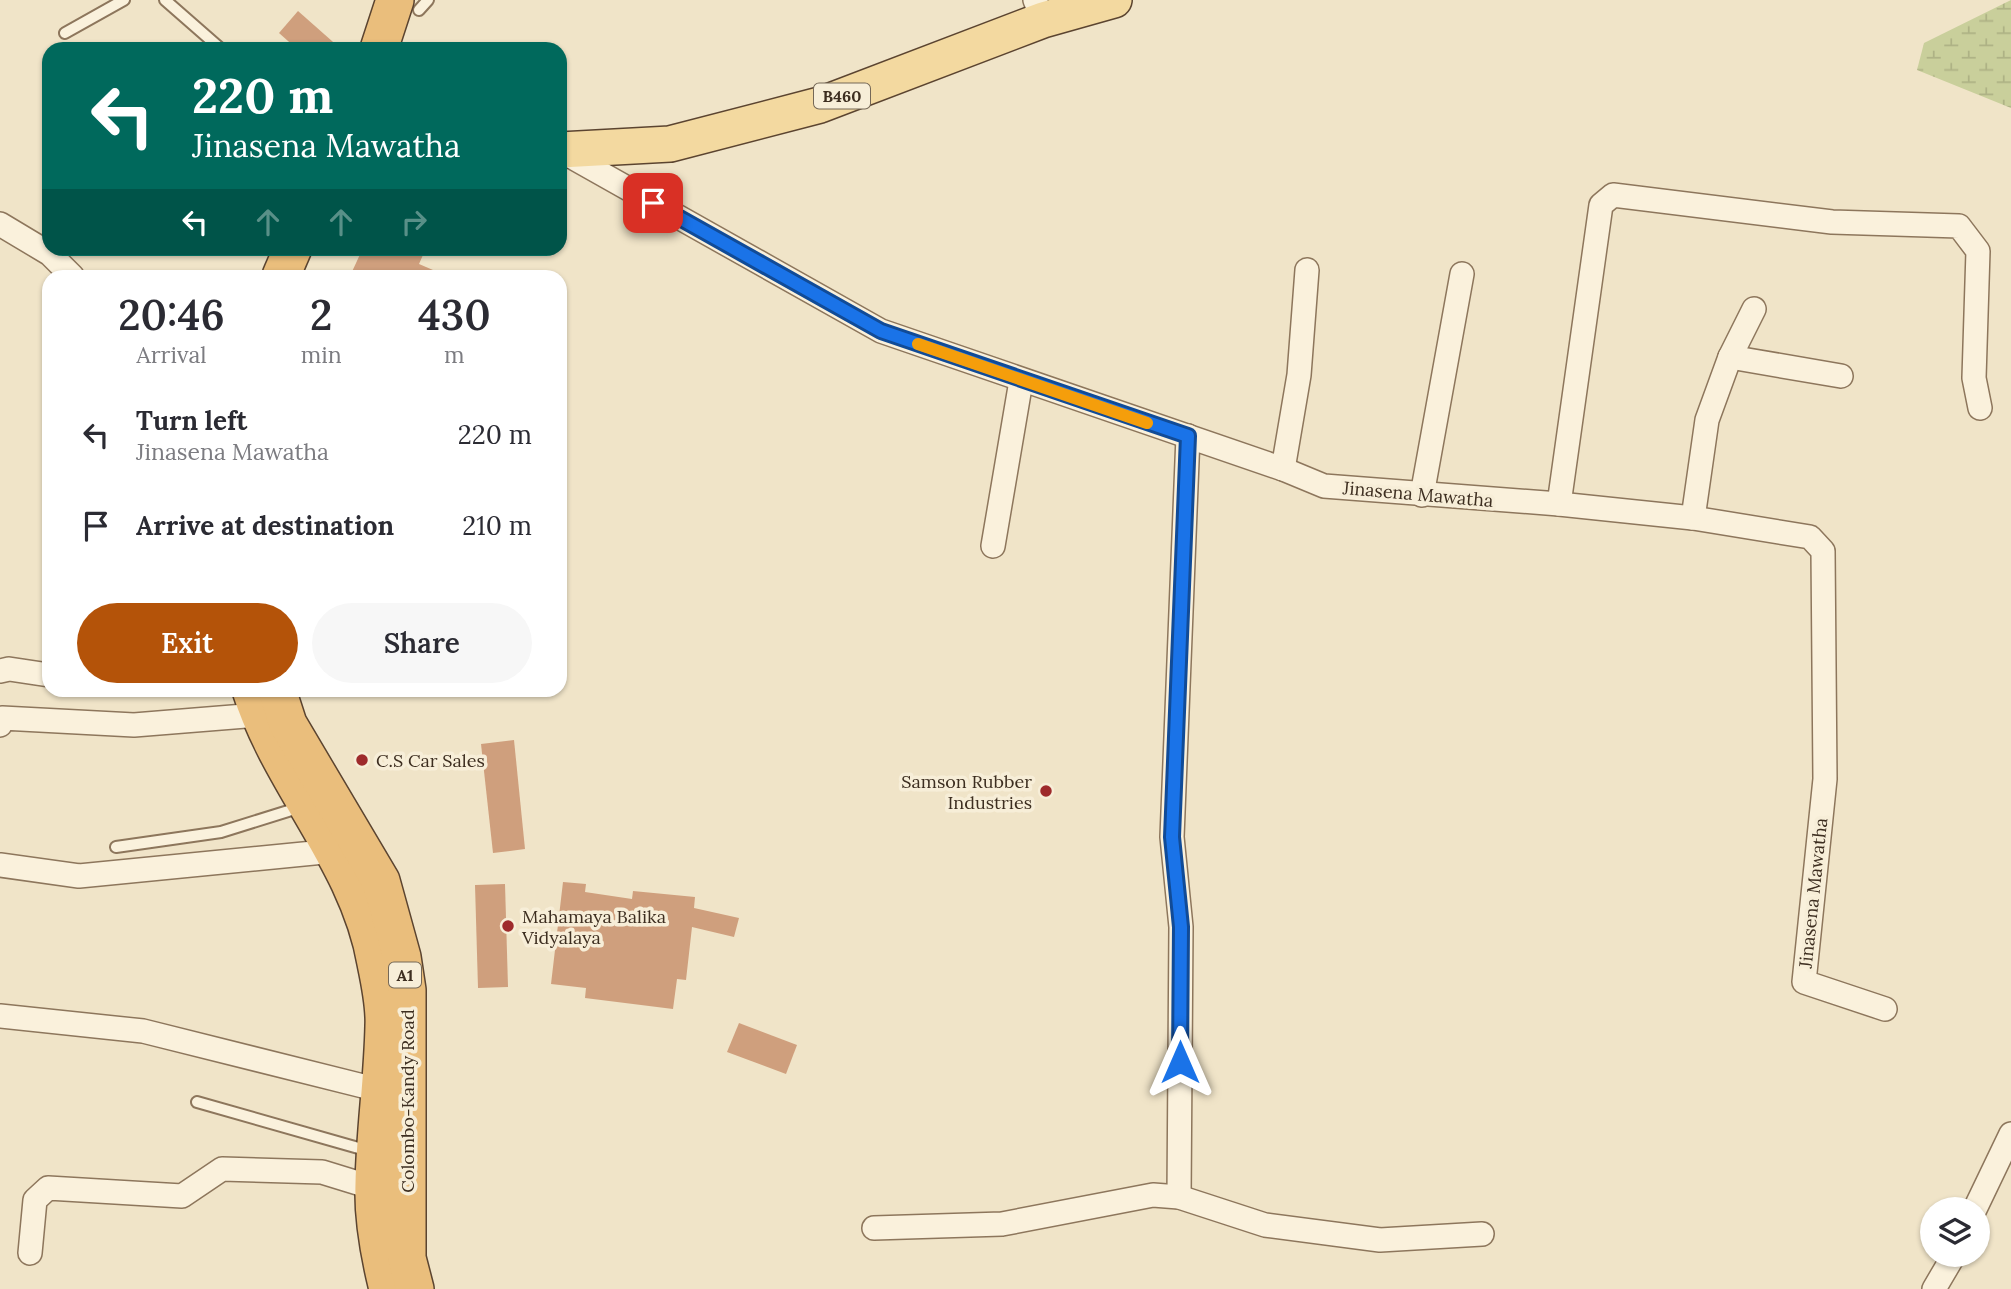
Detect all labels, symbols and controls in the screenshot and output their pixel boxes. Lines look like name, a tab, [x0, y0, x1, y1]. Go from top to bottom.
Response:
text: 220 m	[192, 64, 333, 126]
icon: left	[77, 70, 168, 161]
road number: B460	[814, 83, 870, 108]
text: Jinasena Mawatha	[192, 125, 460, 166]
pin	[623, 173, 683, 233]
icon: arrive	[634, 184, 672, 222]
icon: left	[176, 203, 214, 241]
icon: ahead	[249, 203, 287, 241]
icon: ahead	[322, 203, 360, 241]
icon: right	[395, 203, 433, 241]
text: 20:46	[118, 288, 225, 342]
text: 2	[310, 288, 333, 342]
text: 430	[418, 288, 491, 342]
text: Arrival	[136, 340, 207, 369]
text: min	[301, 340, 342, 369]
text: m	[444, 340, 465, 369]
text: Turn left	[136, 404, 247, 437]
icon: left	[77, 416, 115, 454]
text: 220 m	[458, 418, 532, 451]
text: Jinasena Mawatha	[136, 437, 329, 466]
street label: Jinasena Mawatha	[1341, 476, 1494, 512]
icon: arrive	[77, 507, 115, 545]
text: Arrive at destination	[136, 509, 394, 542]
text: 210 m	[462, 509, 532, 542]
button: Exit	[77, 603, 298, 683]
button: Share	[312, 603, 532, 683]
place label: C.S Car Sales	[376, 749, 485, 772]
marker: C.S Car Sales	[354, 752, 370, 768]
place label: Samson Rubber Industries	[901, 770, 1032, 814]
marker: Samson Rubber Industries	[1038, 783, 1054, 799]
street label: Jinasena Mawatha	[1794, 817, 1832, 970]
place label: Mahamaya Balika Vidyalaya	[521, 905, 666, 949]
marker: Mahamaya Balika Vidyalaya	[500, 918, 516, 934]
road number: A1	[389, 962, 421, 987]
street label: Colombo-Kandy Road	[396, 1009, 419, 1193]
position arrow	[1143, 1025, 1217, 1099]
map controls	[1920, 1197, 1990, 1267]
button: layers	[1920, 1197, 1990, 1267]

